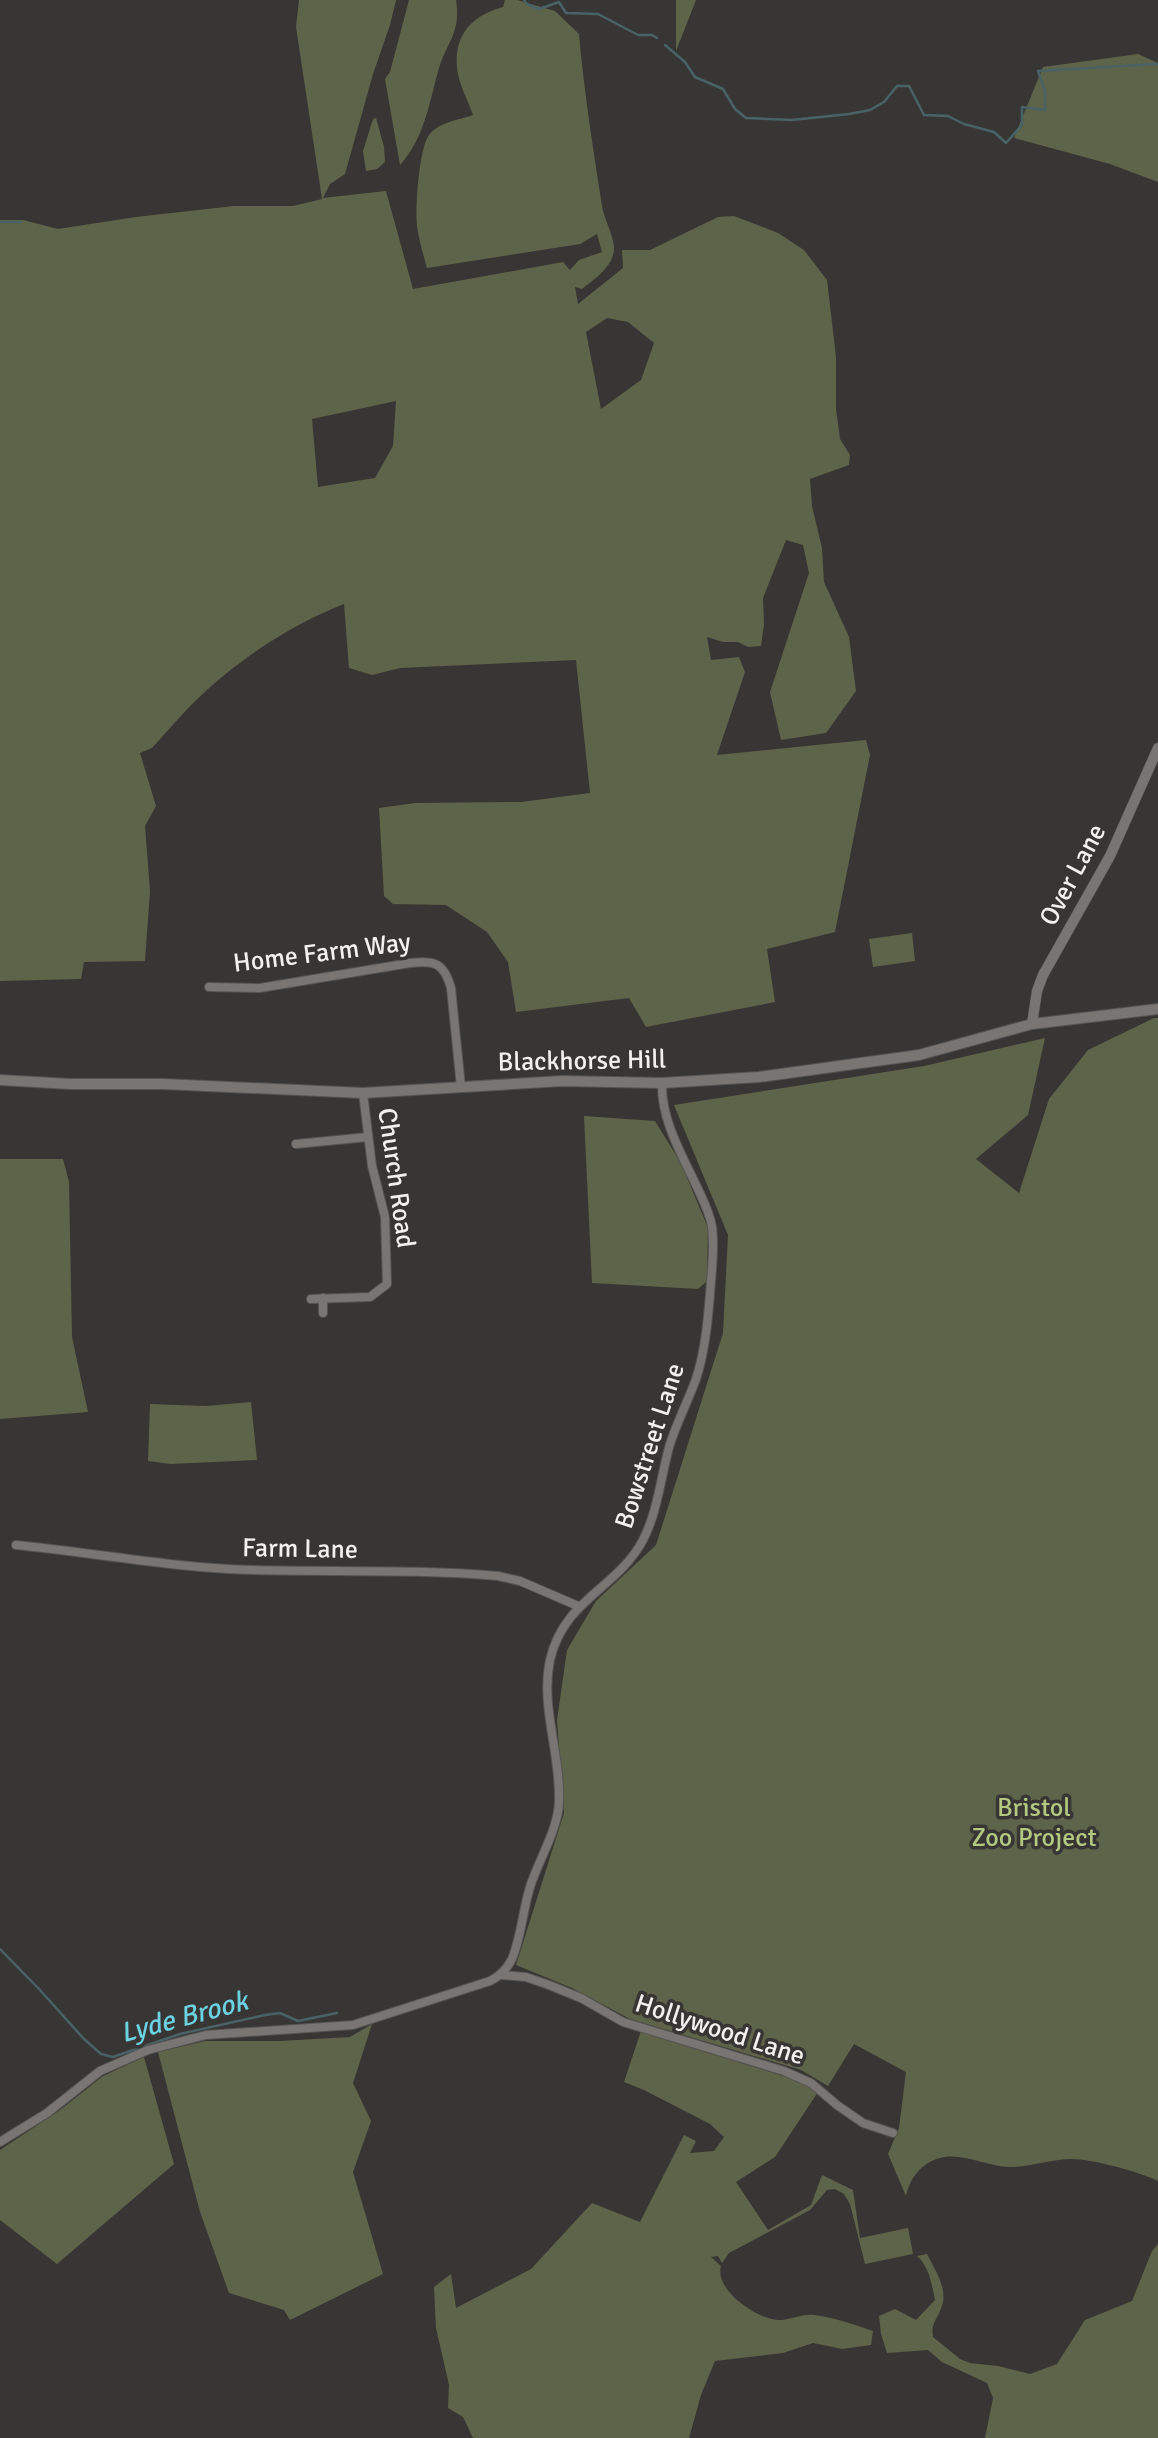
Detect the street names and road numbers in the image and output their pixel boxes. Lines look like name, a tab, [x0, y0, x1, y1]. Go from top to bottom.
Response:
street label: Over Lane	[1033, 819, 1113, 931]
street label: Home Farm Way	[231, 926, 413, 980]
street label: Blackhorse Hill	[497, 1044, 667, 1078]
street label: Church Road	[370, 1106, 422, 1250]
street label: Bowstreet Lane	[608, 1359, 692, 1533]
street label: Farm Lane	[242, 1532, 358, 1566]
street label: Hollywood Lane	[631, 1988, 809, 2072]

